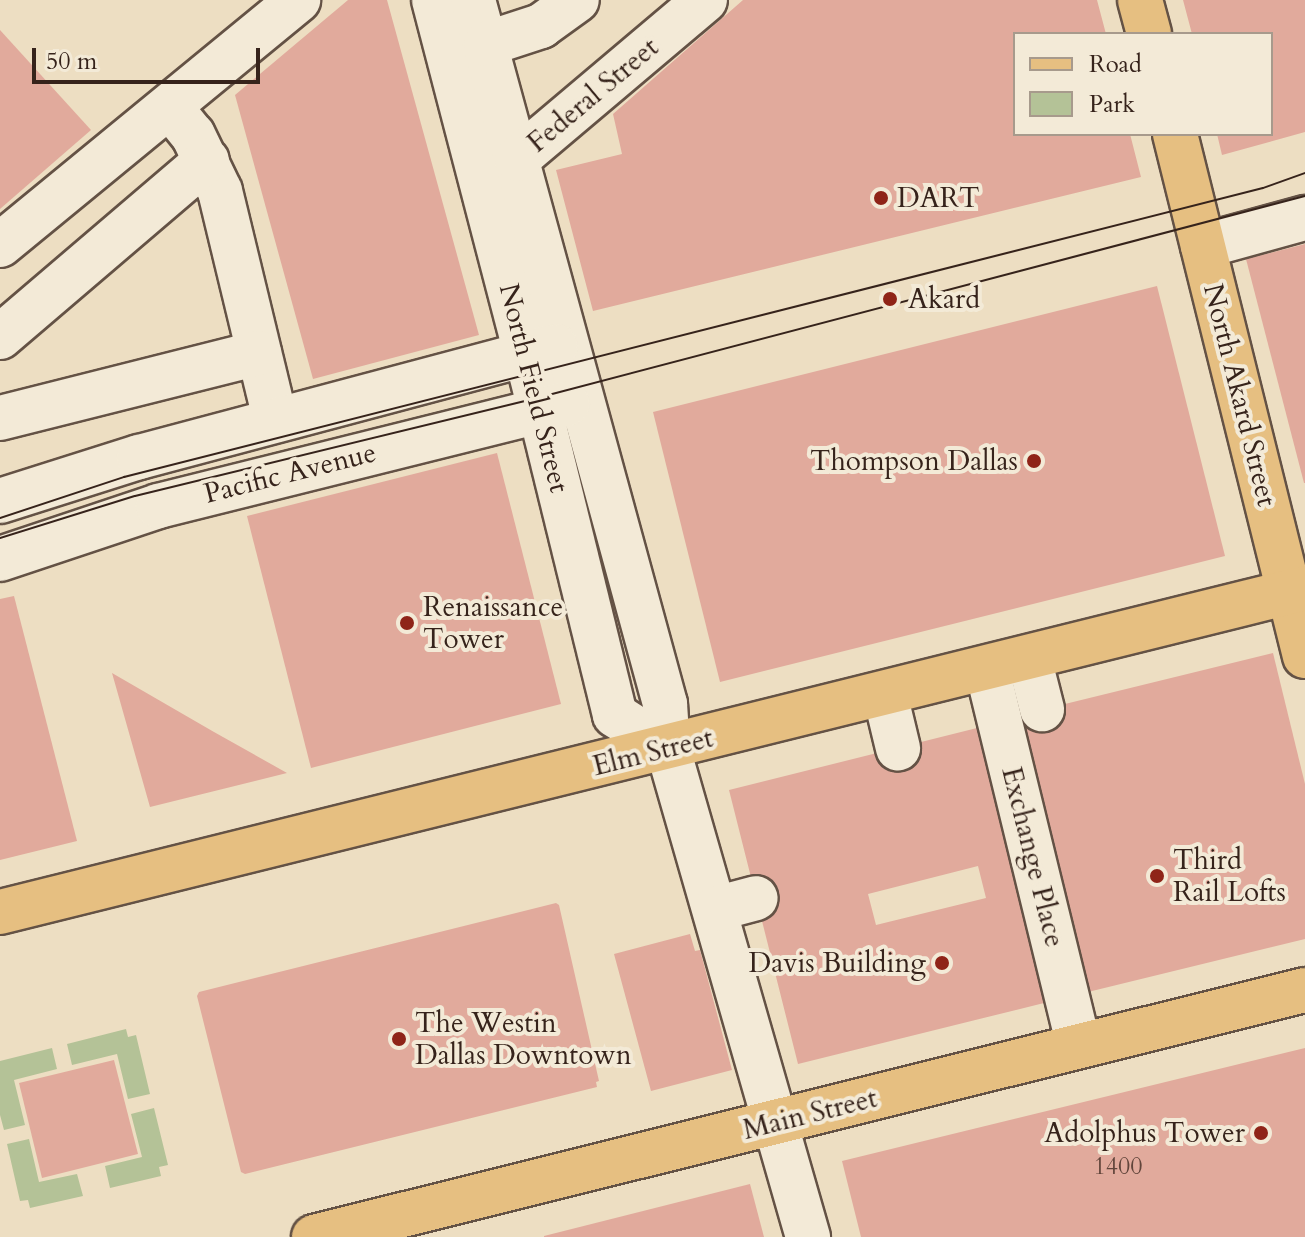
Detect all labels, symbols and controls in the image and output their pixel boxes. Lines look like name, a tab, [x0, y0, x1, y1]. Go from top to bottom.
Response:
street label: Federal Street	[521, 31, 665, 159]
scale bar	[36, 32, 264, 82]
legend	[1013, 32, 1273, 136]
text: 50 m	[46, 45, 97, 78]
text: Road	[1089, 48, 1142, 81]
text: Park	[1089, 88, 1135, 121]
place label: DART	[897, 181, 980, 215]
marker: DART	[872, 189, 890, 207]
street label: North Field Street	[492, 280, 576, 496]
street label: North Akard Street	[1196, 280, 1284, 510]
place label: Akard	[908, 282, 980, 316]
marker: Akard	[879, 288, 901, 310]
street label: Pacific Avenue	[200, 435, 380, 511]
place label: Thompson Dallas	[810, 444, 1018, 478]
marker: Thompson Dallas	[1025, 452, 1043, 470]
place label: Renaissance Tower	[423, 590, 563, 656]
marker: Renaissance Tower	[398, 614, 416, 632]
street label: Elm Street	[589, 721, 717, 783]
street label: Exchange Place	[994, 763, 1072, 951]
place label: Third Rail Lofts	[1173, 843, 1286, 909]
marker: Third Rail Lofts	[1148, 867, 1166, 885]
place label: Davis Building	[748, 946, 926, 980]
marker: Davis Building	[933, 954, 951, 972]
place label: The Westin Dallas Downtown	[415, 1006, 632, 1072]
marker: The Westin Dallas Downtown	[390, 1030, 408, 1048]
street label: Main Street	[739, 1081, 881, 1147]
place label: Adolphus Tower	[1044, 1116, 1245, 1150]
marker: Adolphus Tower	[1252, 1124, 1270, 1142]
house number: 1400	[1093, 1153, 1143, 1181]

